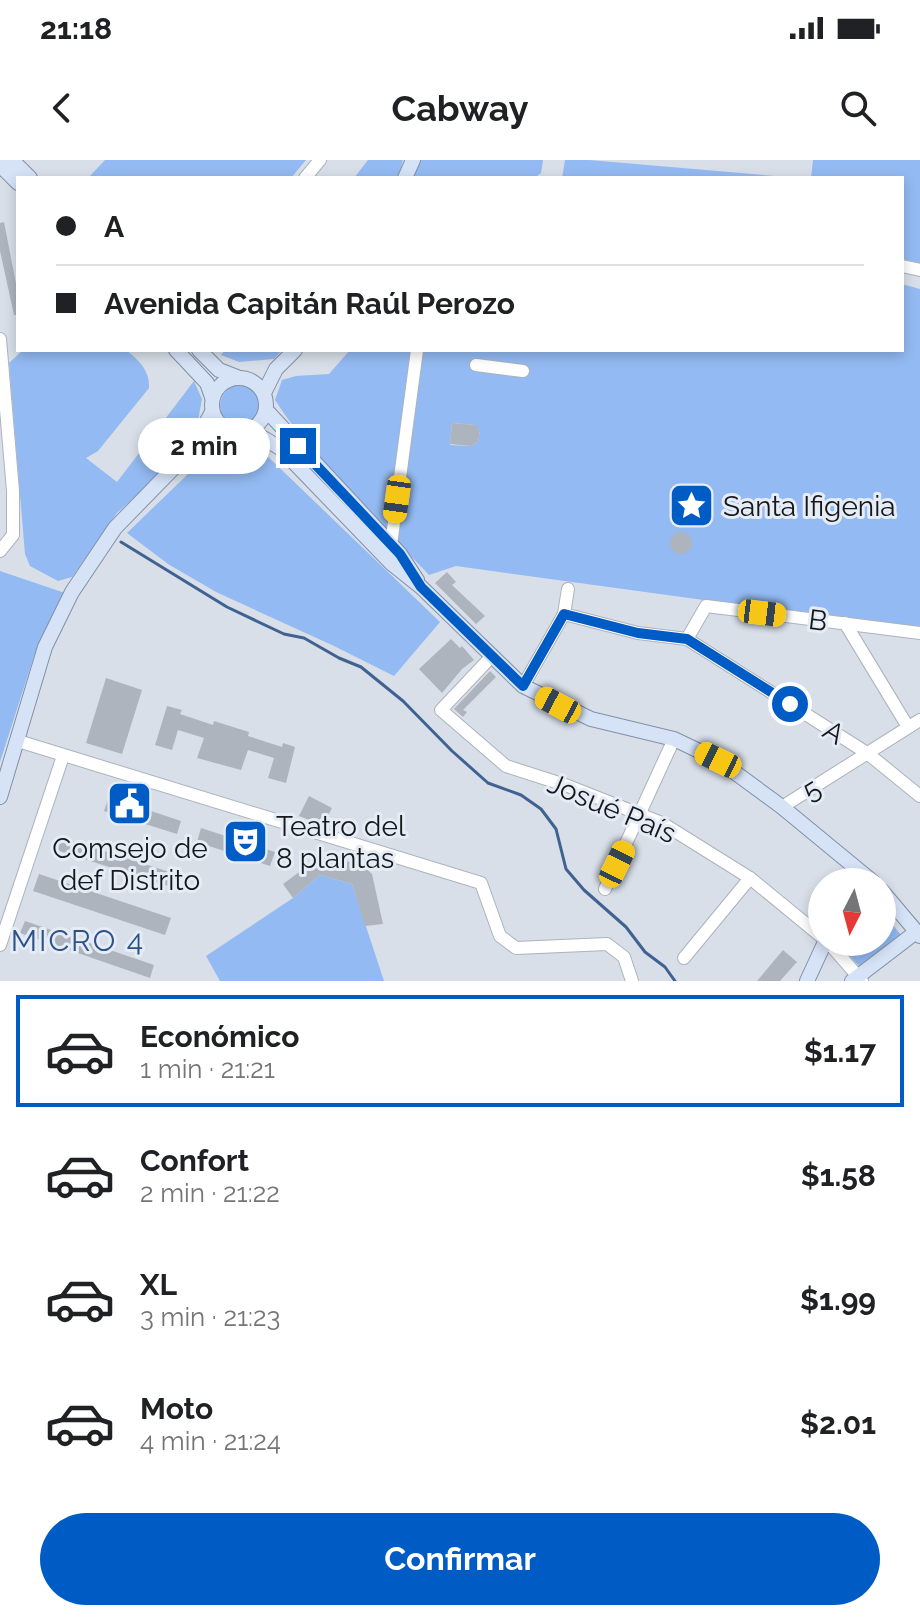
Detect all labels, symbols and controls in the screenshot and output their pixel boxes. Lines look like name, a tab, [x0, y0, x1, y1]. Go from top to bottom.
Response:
text: 21:18	[40, 11, 112, 46]
icon: back	[40, 86, 84, 130]
icon: search	[836, 86, 880, 130]
text: Cabway	[391, 87, 529, 129]
text: A	[104, 209, 124, 244]
text: Avenida Capitán Raúl Perozo	[104, 286, 515, 321]
callout: 2 min	[138, 418, 270, 474]
route end	[280, 428, 316, 464]
text: 2 min	[170, 431, 238, 461]
car	[382, 474, 412, 524]
place icon: Santa Ifigenia	[668, 482, 716, 530]
place label: Santa Ifigenia	[723, 490, 896, 523]
car	[737, 598, 787, 628]
street label: B	[807, 603, 829, 638]
car	[531, 683, 585, 727]
route start	[772, 686, 808, 722]
street label: A	[817, 713, 851, 751]
car	[691, 739, 745, 781]
street label: Josué País	[543, 767, 681, 850]
street label: 5	[796, 771, 827, 807]
public building icon: Comsejo de def Distrito	[106, 780, 154, 828]
place label: Teatro del 8 plantas	[276, 810, 406, 875]
theatre icon: Teatro del 8 plantas	[221, 818, 269, 866]
place label: Comsejo de def Distrito	[52, 832, 208, 897]
car	[596, 837, 638, 891]
north arrow	[808, 868, 896, 956]
map controls	[808, 868, 896, 956]
district label: MICRO 4	[11, 923, 145, 958]
icon: car	[44, 1015, 116, 1087]
text: Económico	[140, 1019, 300, 1054]
text: $1.17	[804, 1034, 876, 1069]
text: 1 min · 21:21	[140, 1054, 275, 1084]
icon: car	[44, 1139, 116, 1211]
text: Confort	[140, 1143, 249, 1178]
text: $1.58	[801, 1158, 876, 1193]
text: 2 min · 21:22	[140, 1178, 280, 1208]
icon: car	[44, 1263, 116, 1335]
text: XL	[140, 1267, 177, 1302]
text: $1.99	[800, 1282, 876, 1317]
text: 3 min · 21:23	[140, 1302, 280, 1332]
icon: car	[44, 1387, 116, 1459]
text: Moto	[140, 1391, 213, 1426]
text: $2.01	[800, 1406, 876, 1441]
text: 4 min · 21:24	[140, 1426, 281, 1456]
button: Confirmar	[40, 1513, 880, 1605]

